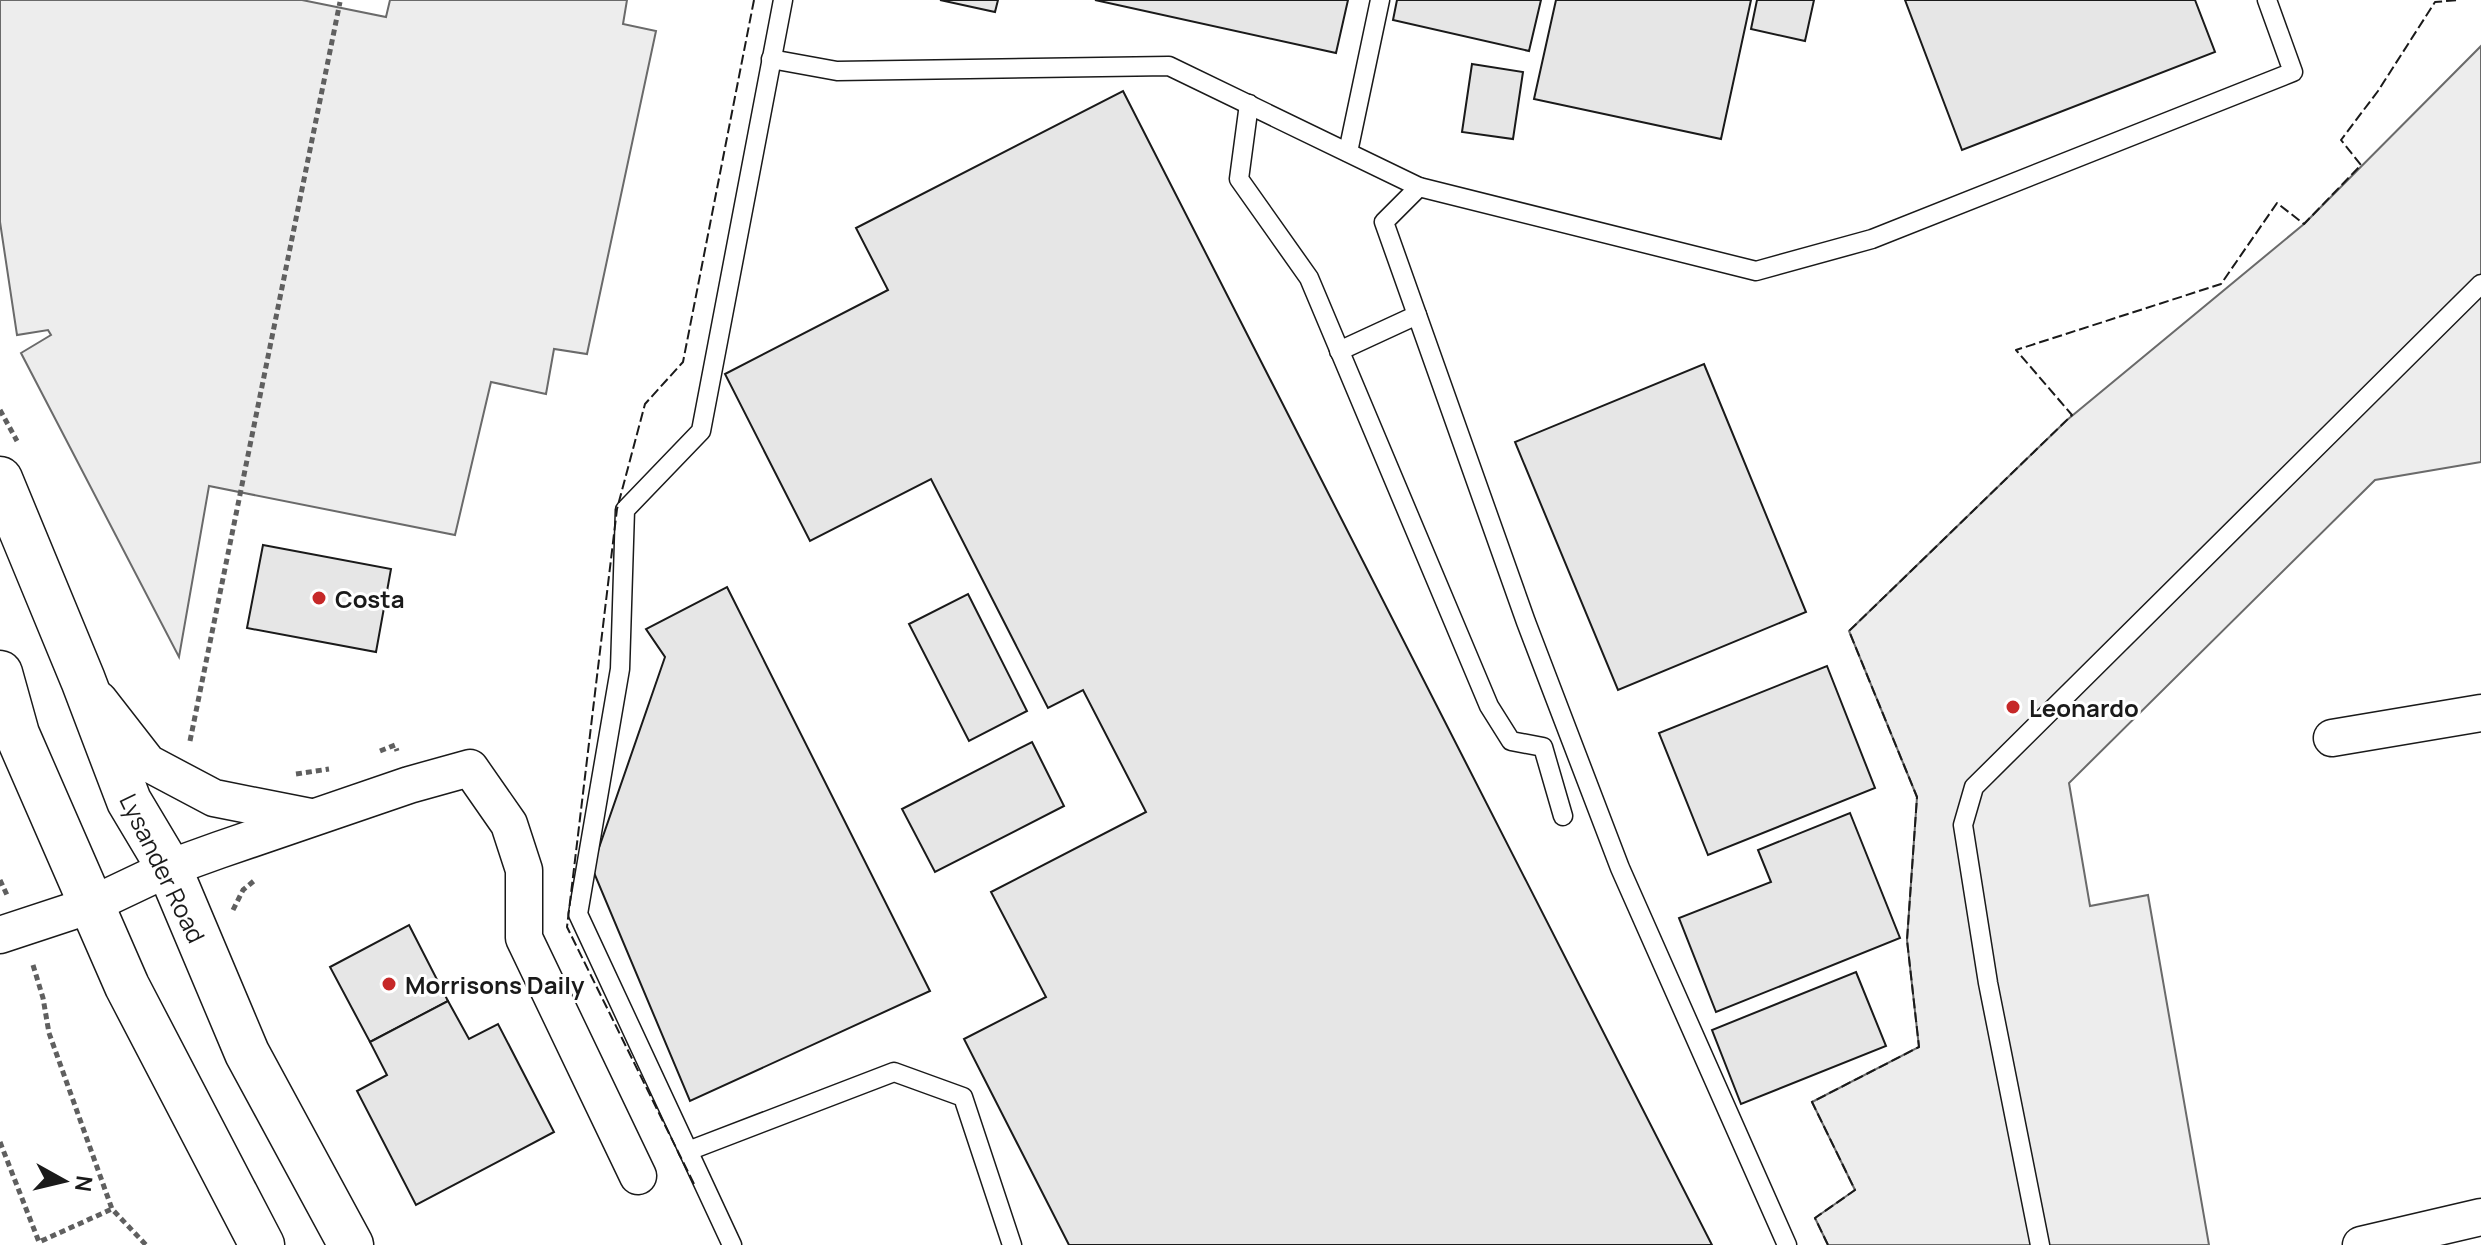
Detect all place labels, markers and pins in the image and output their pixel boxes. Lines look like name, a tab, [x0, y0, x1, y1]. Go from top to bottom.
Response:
place label: Costa	[335, 582, 404, 615]
marker: Costa	[310, 589, 328, 607]
place label: Leonardo	[2029, 691, 2139, 724]
marker: Leonardo	[2004, 698, 2022, 716]
place label: Morrisons Daily	[405, 968, 585, 1001]
marker: Morrisons Daily	[380, 975, 398, 993]

